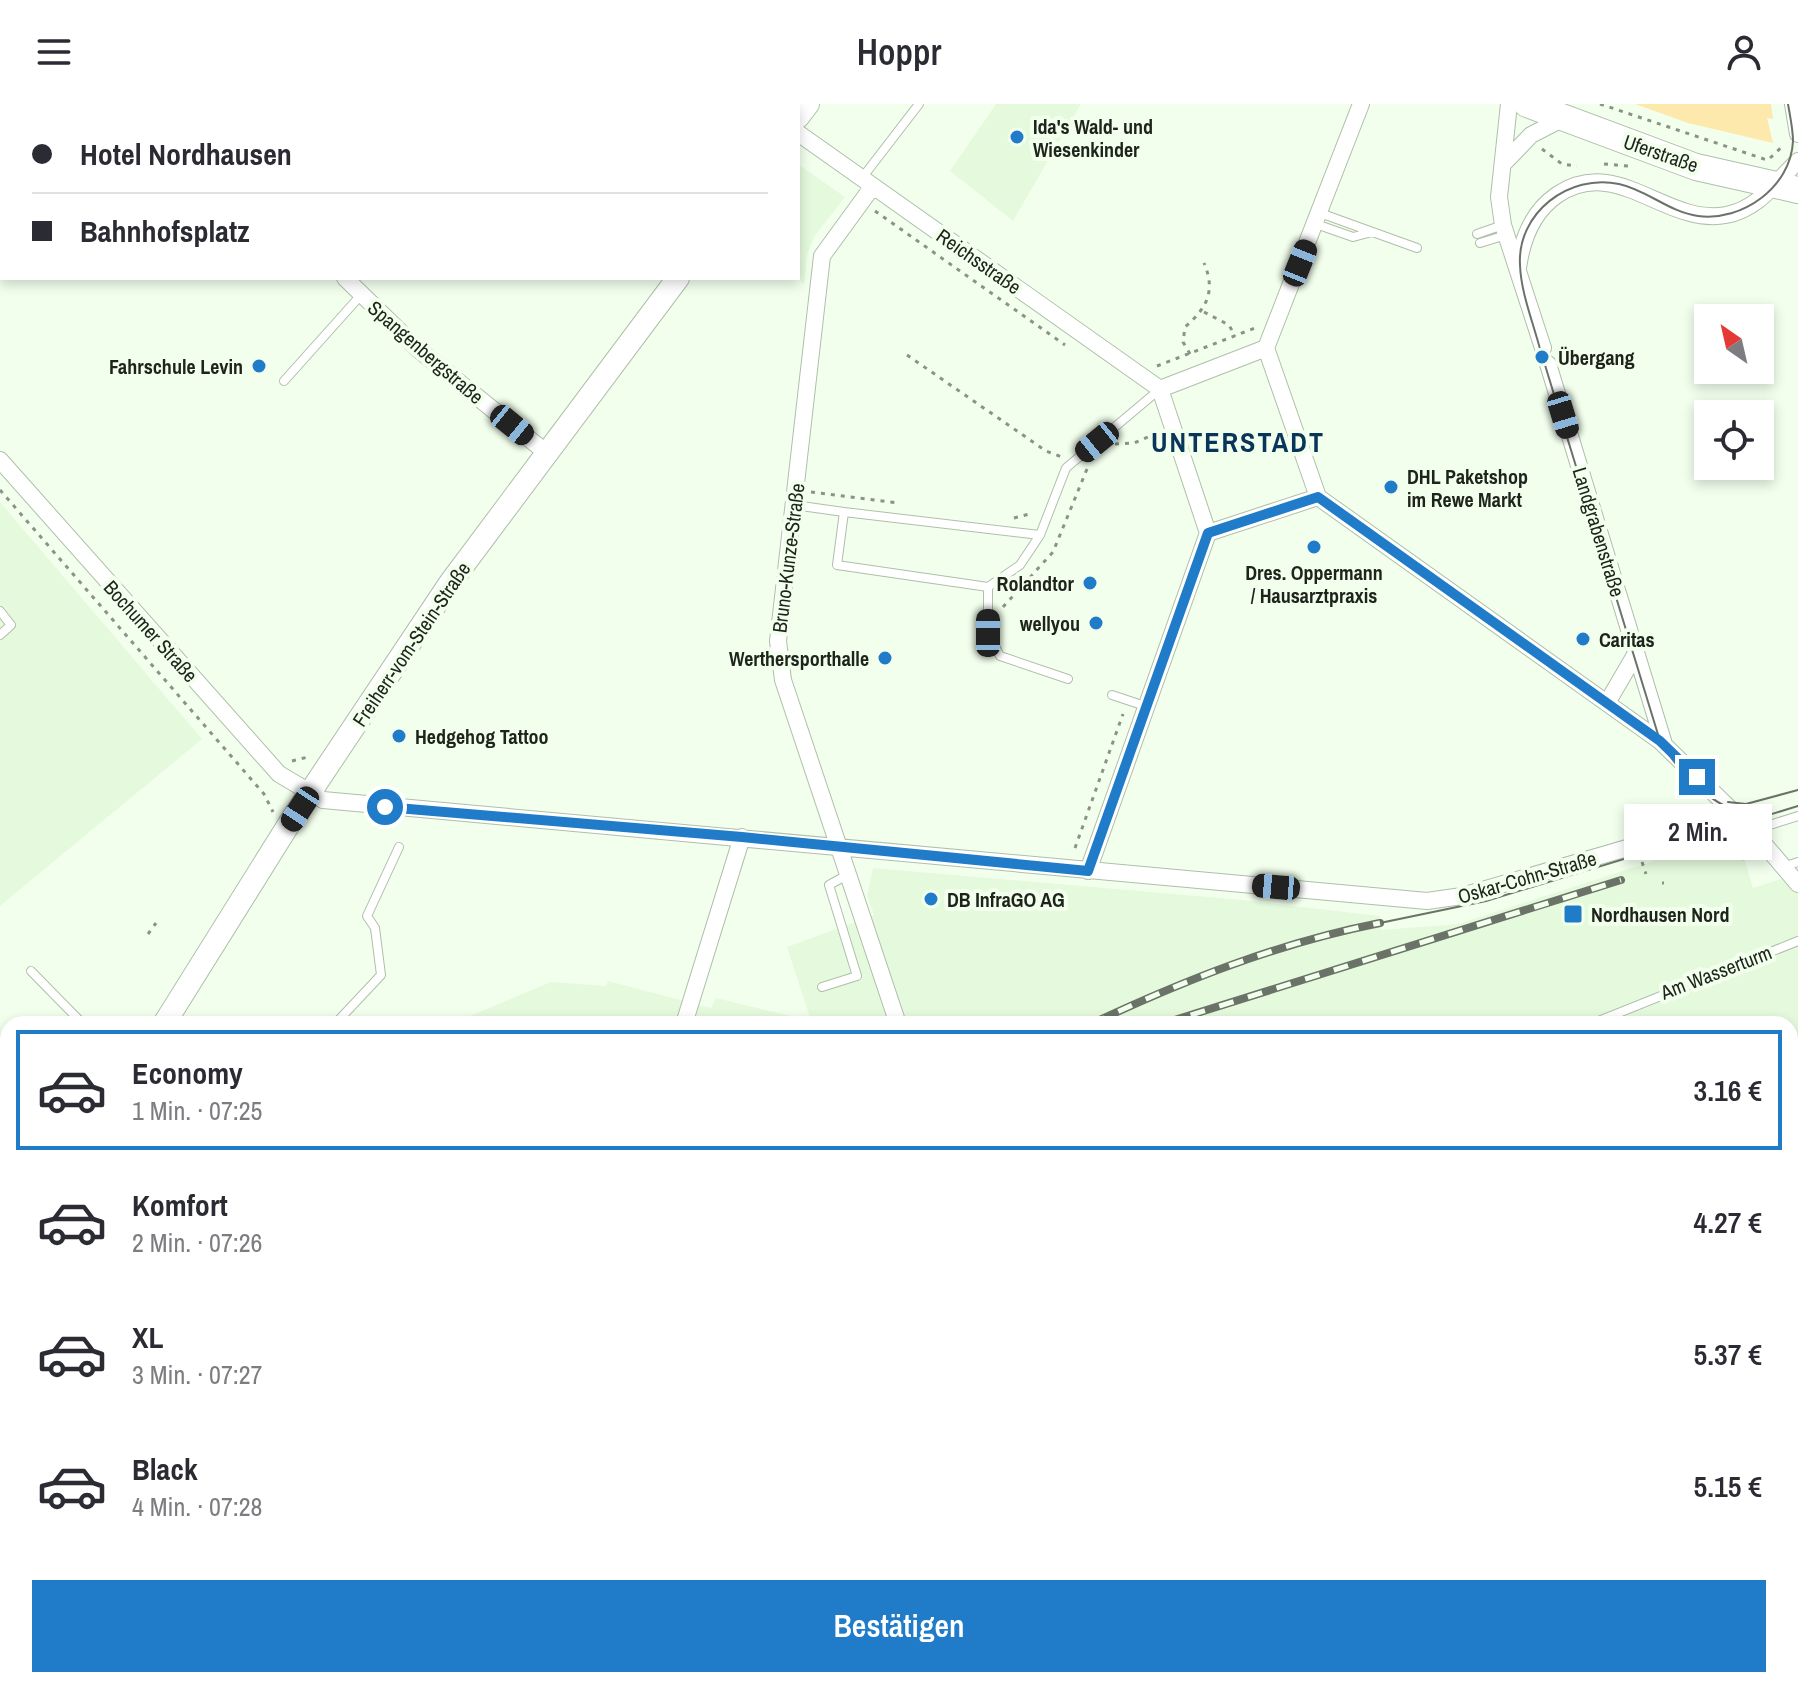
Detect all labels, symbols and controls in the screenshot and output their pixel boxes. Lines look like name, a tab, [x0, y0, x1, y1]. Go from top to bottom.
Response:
text: Hoppr	[857, 28, 941, 76]
icon: menu	[32, 30, 76, 74]
icon: person	[1722, 30, 1766, 74]
place label: Ida's Wald- und Wiesenkinder	[1033, 113, 1153, 163]
marker: Ida's Wald- und Wiesenkinder	[1008, 128, 1026, 146]
street label: Uferstraße	[1620, 128, 1702, 178]
text: Hotel Nordhausen	[80, 134, 292, 174]
text: Bahnhofsplatz	[80, 211, 249, 251]
street label: Reichsstraße	[931, 222, 1027, 300]
car	[1280, 236, 1320, 290]
street label: Spangenbergstraße	[362, 294, 490, 410]
north arrow	[1694, 304, 1774, 384]
map controls	[1694, 304, 1774, 480]
place label: Übergang	[1558, 344, 1635, 371]
marker: Übergang	[1533, 348, 1551, 366]
place label: Fahrschule Levin	[109, 353, 243, 380]
marker: Fahrschule Levin	[250, 357, 268, 375]
car	[1545, 389, 1581, 441]
button: locate	[1694, 400, 1774, 480]
car	[486, 401, 538, 449]
car	[1071, 418, 1123, 466]
district label: UNTERSTADT	[1151, 423, 1325, 461]
place label: DHL Paketshop im Rewe Markt	[1407, 463, 1528, 513]
street label: Landgrabenstraße	[1566, 464, 1632, 600]
marker: DHL Paketshop im Rewe Markt	[1382, 478, 1400, 496]
street label: Bruno-Kunze-Straße	[765, 482, 811, 634]
marker: Dres. Oppermann / Hausarztpraxis	[1305, 538, 1323, 556]
street label: Freiherr-vom-Stein-Straße	[346, 556, 476, 732]
place label: Dres. Oppermann / Hausarztpraxis	[1245, 559, 1383, 609]
place label: Rolandtor	[997, 570, 1075, 597]
street label: Bochumer Straße	[98, 574, 204, 688]
marker: Rolandtor	[1081, 574, 1099, 592]
car	[976, 609, 1000, 657]
place label: wellyou	[1020, 610, 1080, 637]
marker: wellyou	[1087, 614, 1105, 632]
place label: Caritas	[1599, 626, 1655, 653]
marker: Caritas	[1574, 630, 1592, 648]
place label: Werthersporthalle	[729, 645, 869, 672]
marker: Werthersporthalle	[876, 649, 894, 667]
place label: Hedgehog Tattoo	[415, 723, 549, 750]
marker: Hedgehog Tattoo	[390, 727, 408, 745]
route end	[1679, 759, 1715, 795]
car	[277, 782, 323, 836]
route start	[367, 789, 403, 825]
callout: 2 Min.	[1623, 805, 1771, 861]
text: 2 Min.	[1668, 814, 1728, 849]
street label: Oskar-Cohn-Straße	[1455, 844, 1599, 910]
car	[1251, 873, 1301, 901]
place label: DB InfraGO AG	[947, 886, 1065, 913]
marker: DB InfraGO AG	[922, 890, 940, 908]
place label: Nordhausen Nord	[1591, 901, 1730, 928]
marker: Nordhausen Nord	[1562, 903, 1584, 925]
street label: Am Wasserturm	[1656, 938, 1775, 1006]
text: Economy	[132, 1053, 243, 1093]
icon: car	[36, 1054, 108, 1126]
text: 3.16 €	[1694, 1070, 1762, 1110]
text: 1 Min. · 07:25	[132, 1093, 262, 1128]
text: Komfort	[132, 1185, 228, 1225]
icon: car	[36, 1186, 108, 1258]
text: 4.27 €	[1694, 1202, 1762, 1242]
text: 2 Min. · 07:26	[132, 1225, 262, 1260]
text: XL	[132, 1317, 163, 1357]
icon: car	[36, 1318, 108, 1390]
text: 5.37 €	[1694, 1334, 1762, 1374]
text: 3 Min. · 07:27	[132, 1357, 262, 1392]
text: Black	[132, 1449, 198, 1489]
icon: car	[36, 1450, 108, 1522]
text: 5.15 €	[1694, 1466, 1762, 1506]
text: 4 Min. · 07:28	[132, 1489, 262, 1524]
button: Bestätigen	[32, 1580, 1766, 1672]

